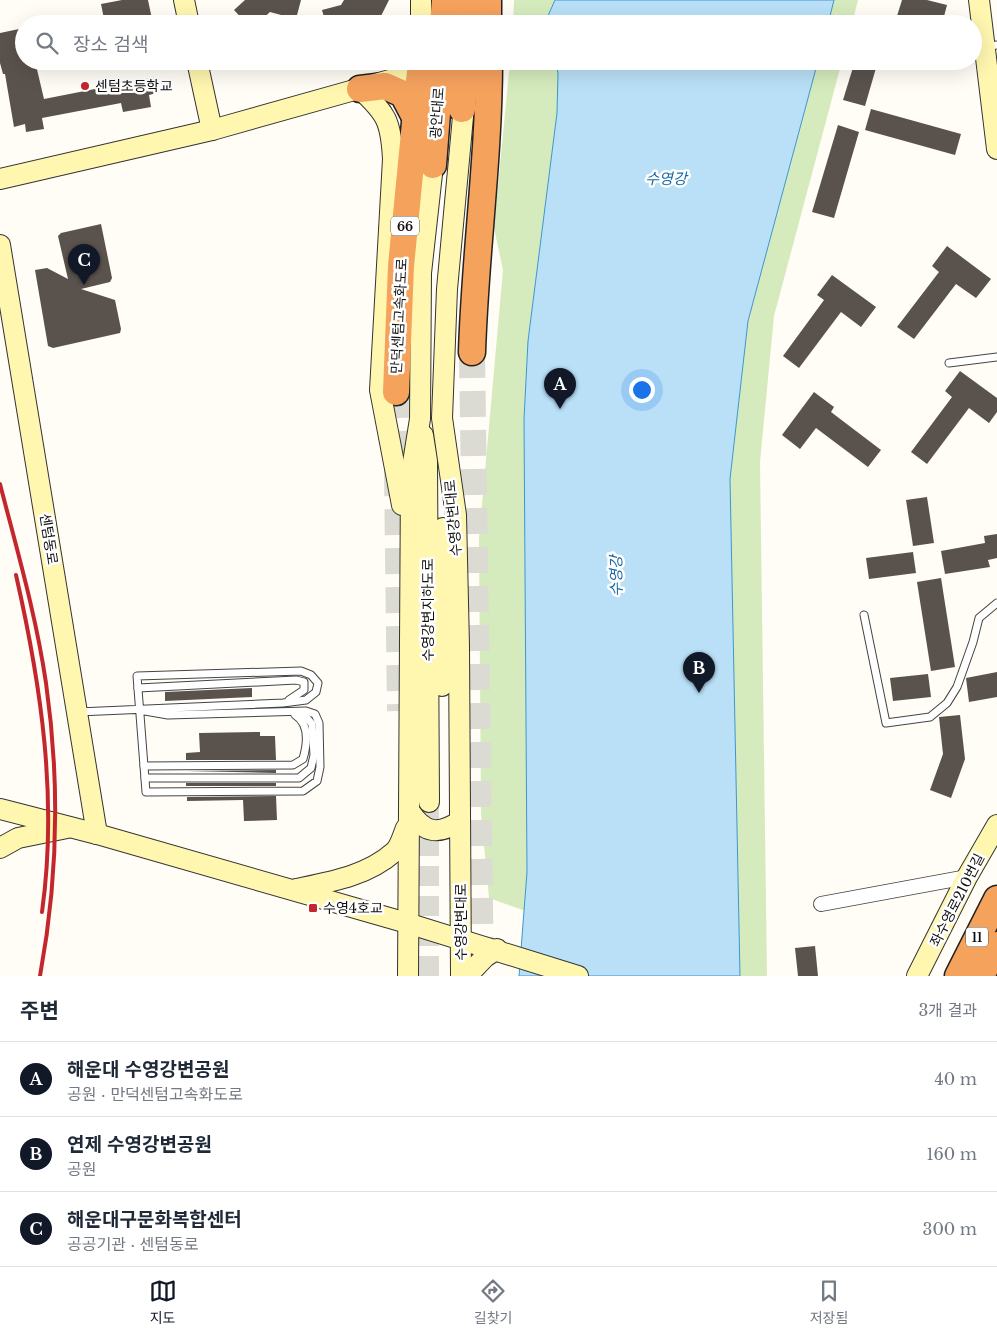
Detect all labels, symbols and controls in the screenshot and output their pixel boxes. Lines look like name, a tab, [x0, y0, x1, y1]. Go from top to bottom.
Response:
search box	[15, 15, 982, 70]
icon: search	[33, 29, 61, 57]
text: 장소 검색	[73, 33, 148, 56]
place label: 센텀초등학교	[95, 77, 172, 95]
marker: 센텀초등학교	[79, 80, 91, 92]
street label: 광안대로	[426, 87, 448, 139]
water label: 수영강	[645, 169, 689, 188]
road number: 66	[391, 217, 419, 236]
pin: C	[68, 244, 100, 285]
street label: 만덕센텀고속화도로	[387, 258, 411, 374]
pin: A	[544, 368, 576, 409]
your location	[629, 377, 655, 403]
street label: 수영강변대로	[441, 479, 465, 557]
street label: 센텀동로	[36, 512, 62, 566]
water label: 수영강	[606, 553, 626, 597]
street label: 수영강변지하도로	[419, 558, 437, 662]
pin: B	[683, 652, 715, 693]
street label: 좌수영로210번길	[926, 850, 988, 950]
street label: 수영강변대로	[452, 883, 470, 961]
place label: 수영4호교	[323, 899, 383, 917]
marker: 수영4호교	[307, 902, 319, 914]
road number: 11	[966, 928, 988, 946]
text: 주변	[20, 998, 59, 1024]
text: 3개 결과	[918, 1000, 977, 1020]
text: 해운대 수영강변공원	[67, 1058, 229, 1081]
text: A	[30, 1069, 42, 1089]
text: 40 m	[934, 1069, 977, 1089]
text: 공원 · 만덕센텀고속화도로	[67, 1084, 243, 1104]
text: 연제 수영강변공원	[67, 1133, 212, 1156]
text: B	[30, 1144, 42, 1164]
text: 160 m	[926, 1144, 977, 1164]
text: 공원	[67, 1159, 96, 1179]
text: 해운대구문화복합센터	[67, 1208, 242, 1231]
text: C	[29, 1219, 43, 1239]
text: 300 m	[923, 1219, 977, 1239]
text: 공공기관 · 센텀동로	[67, 1234, 199, 1254]
tab: 지도	[149, 1277, 177, 1327]
tab: 길찾기	[474, 1277, 512, 1327]
tab: 저장됨	[810, 1277, 848, 1327]

